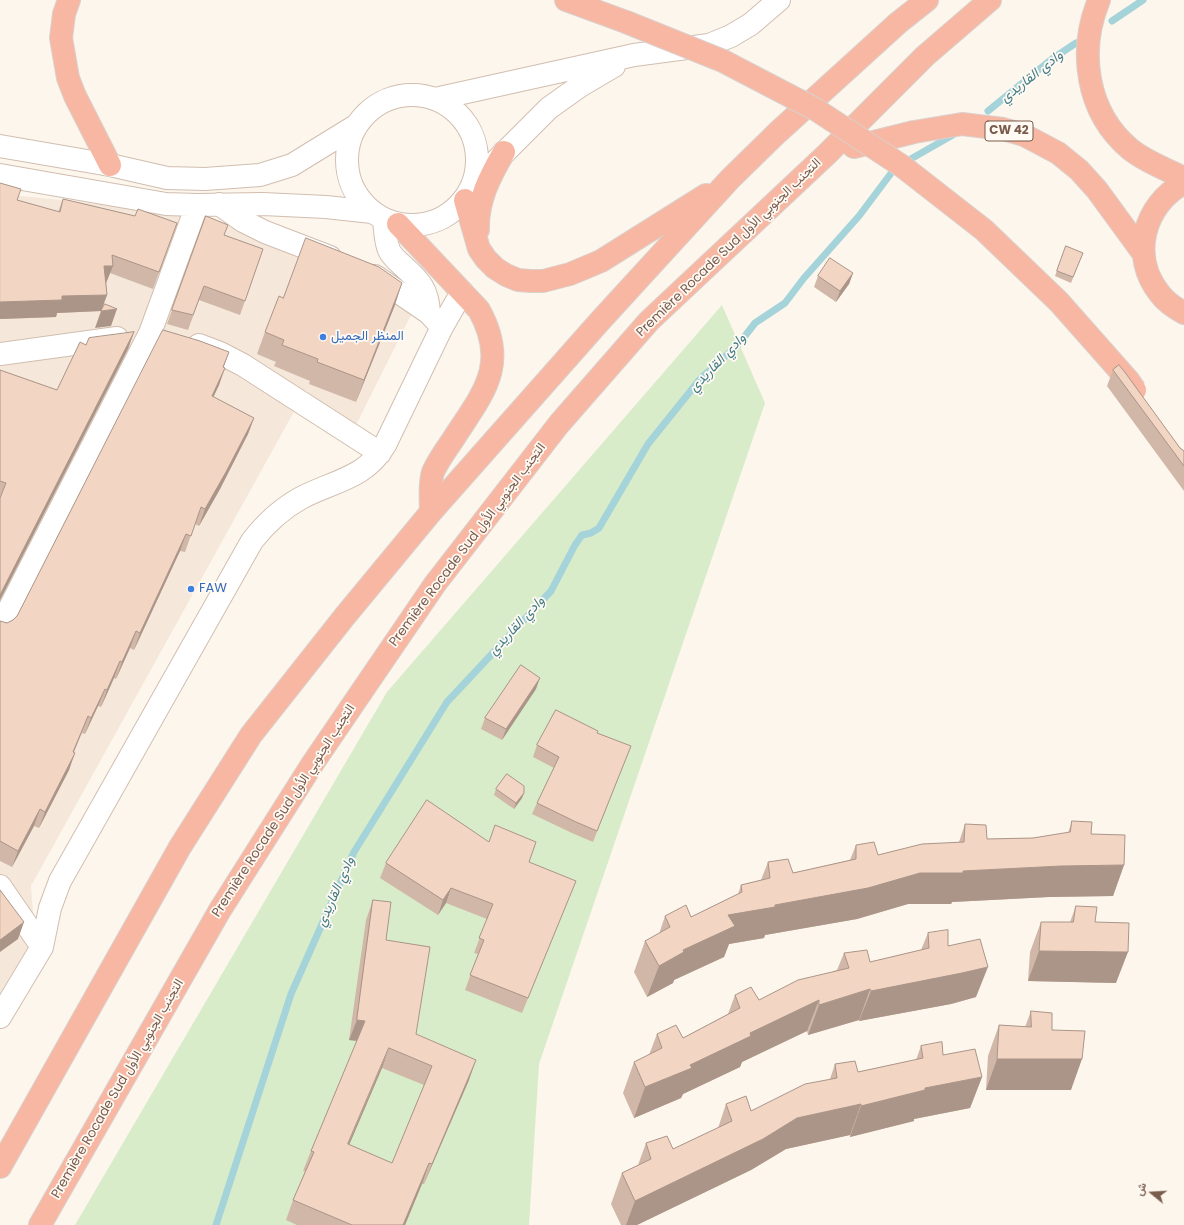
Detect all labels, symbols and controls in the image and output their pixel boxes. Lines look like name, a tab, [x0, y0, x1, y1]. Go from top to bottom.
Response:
water label: وادي القاريدي	[997, 47, 1067, 107]
road number: CW 42	[985, 121, 1033, 141]
street label: Première Rocade Sud التجنب الجنوبي الأول	[634, 155, 824, 341]
place label: المنظر الجميل	[331, 329, 404, 345]
water label: وادي القاريدي	[686, 330, 750, 396]
marker: المنظر الجميل	[318, 332, 328, 342]
street label: Première Rocade Sud التجنب الجنوبي الأول	[386, 440, 550, 650]
place label: FAW	[199, 581, 227, 597]
marker: FAW	[186, 584, 196, 594]
water label: وادي القاريدي	[485, 593, 549, 659]
street label: Première Rocade Sud التجنب الجنوبي الأول	[209, 702, 359, 920]
water label: وادي القاريدي	[313, 855, 359, 929]
street label: Première Rocade Sud التجنب الجنوبي الأول	[49, 977, 187, 1201]
north arrow	[1132, 1173, 1172, 1213]
text: ش	[1131, 1181, 1150, 1198]

